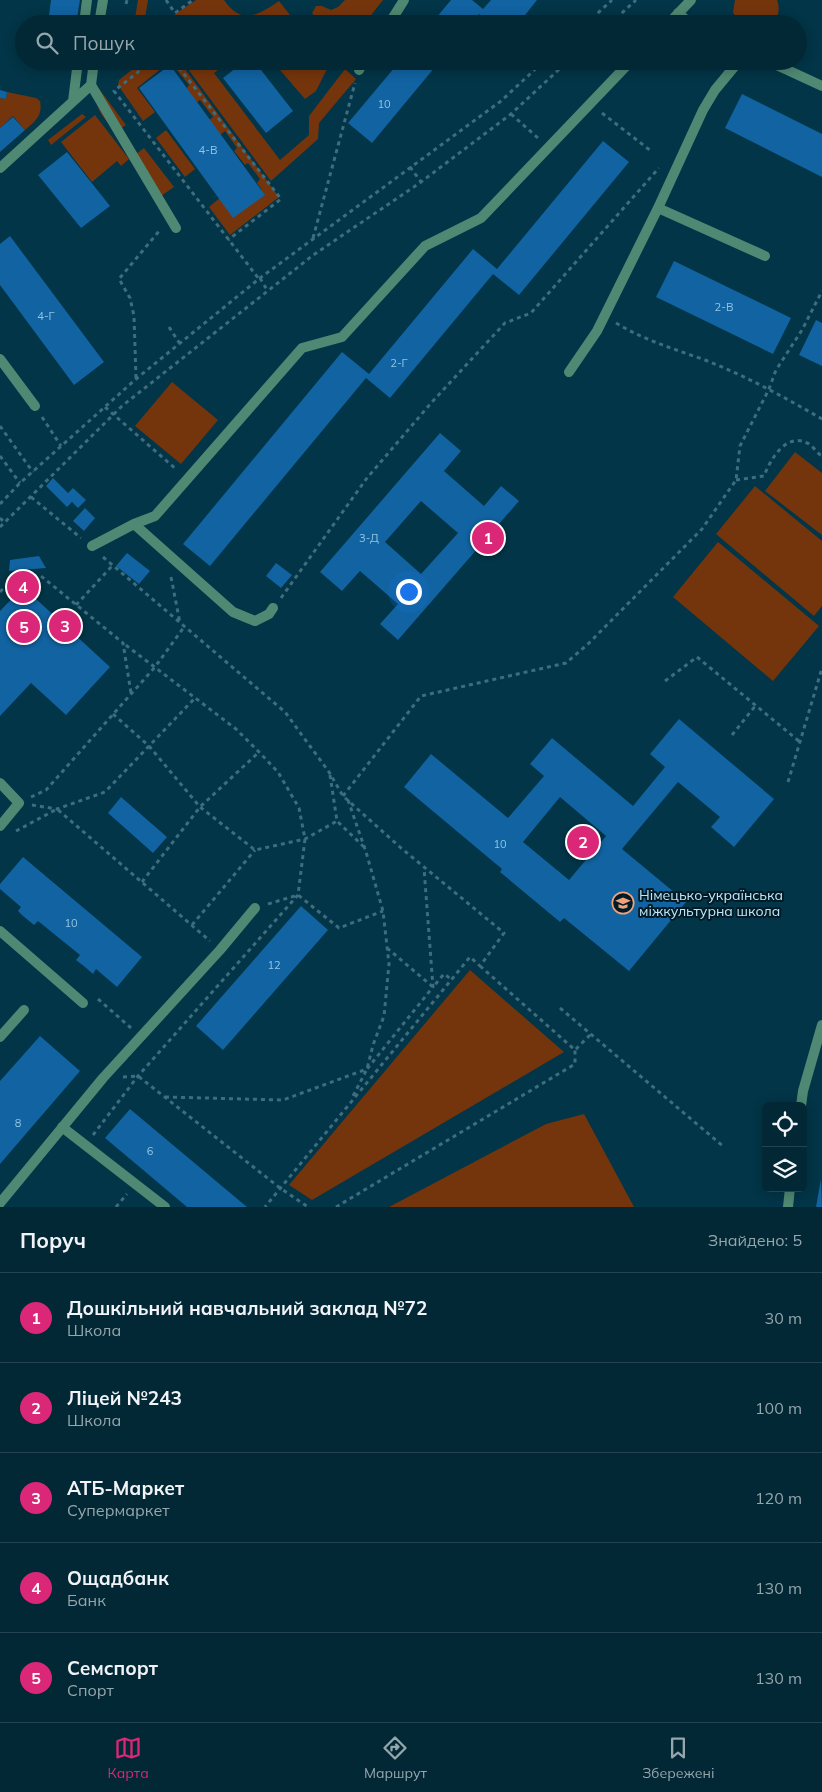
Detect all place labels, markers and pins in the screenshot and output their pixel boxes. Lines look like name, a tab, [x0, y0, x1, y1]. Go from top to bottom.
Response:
pin: 1	[472, 519, 504, 557]
pin: 4	[7, 568, 39, 606]
pin: 3	[49, 607, 81, 645]
pin: 5	[8, 608, 40, 646]
pin: 2	[567, 823, 599, 861]
place label: Німецько-українська міжкультурна школа	[639, 886, 783, 920]
school or university icon: Німецько-українська міжкультурна школа	[611, 891, 635, 915]

